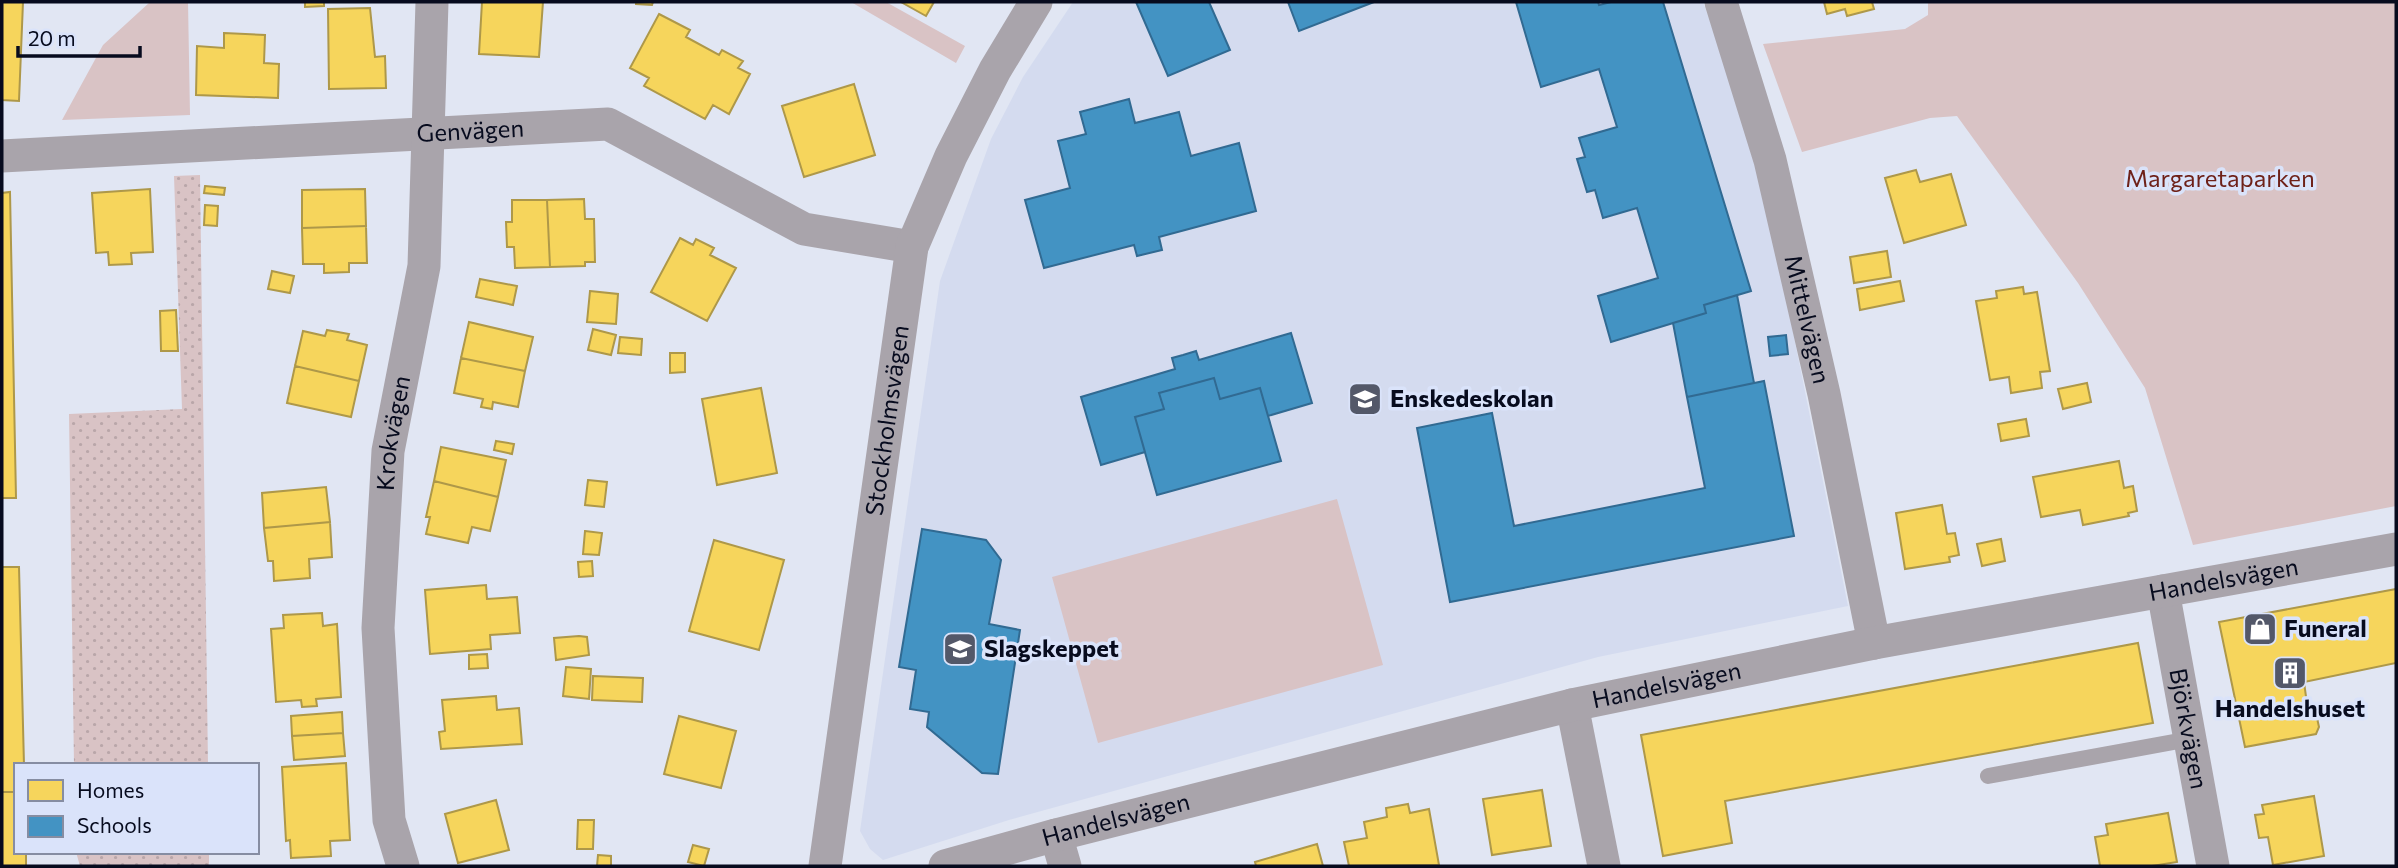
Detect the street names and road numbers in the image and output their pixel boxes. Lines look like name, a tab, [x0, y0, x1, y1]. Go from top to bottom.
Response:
street label: Genvägen	[416, 112, 525, 147]
street label: Mittelvägen	[1779, 252, 1837, 386]
street label: Stockholmsvägen	[858, 323, 914, 517]
street label: Krokvägen	[370, 373, 415, 492]
street label: Handelsvägen	[2146, 551, 2301, 606]
street label: Handelsvägen	[1589, 655, 1743, 714]
street label: Björkvägen	[2164, 666, 2215, 791]
street label: Handelsvägen	[1038, 786, 1192, 851]

